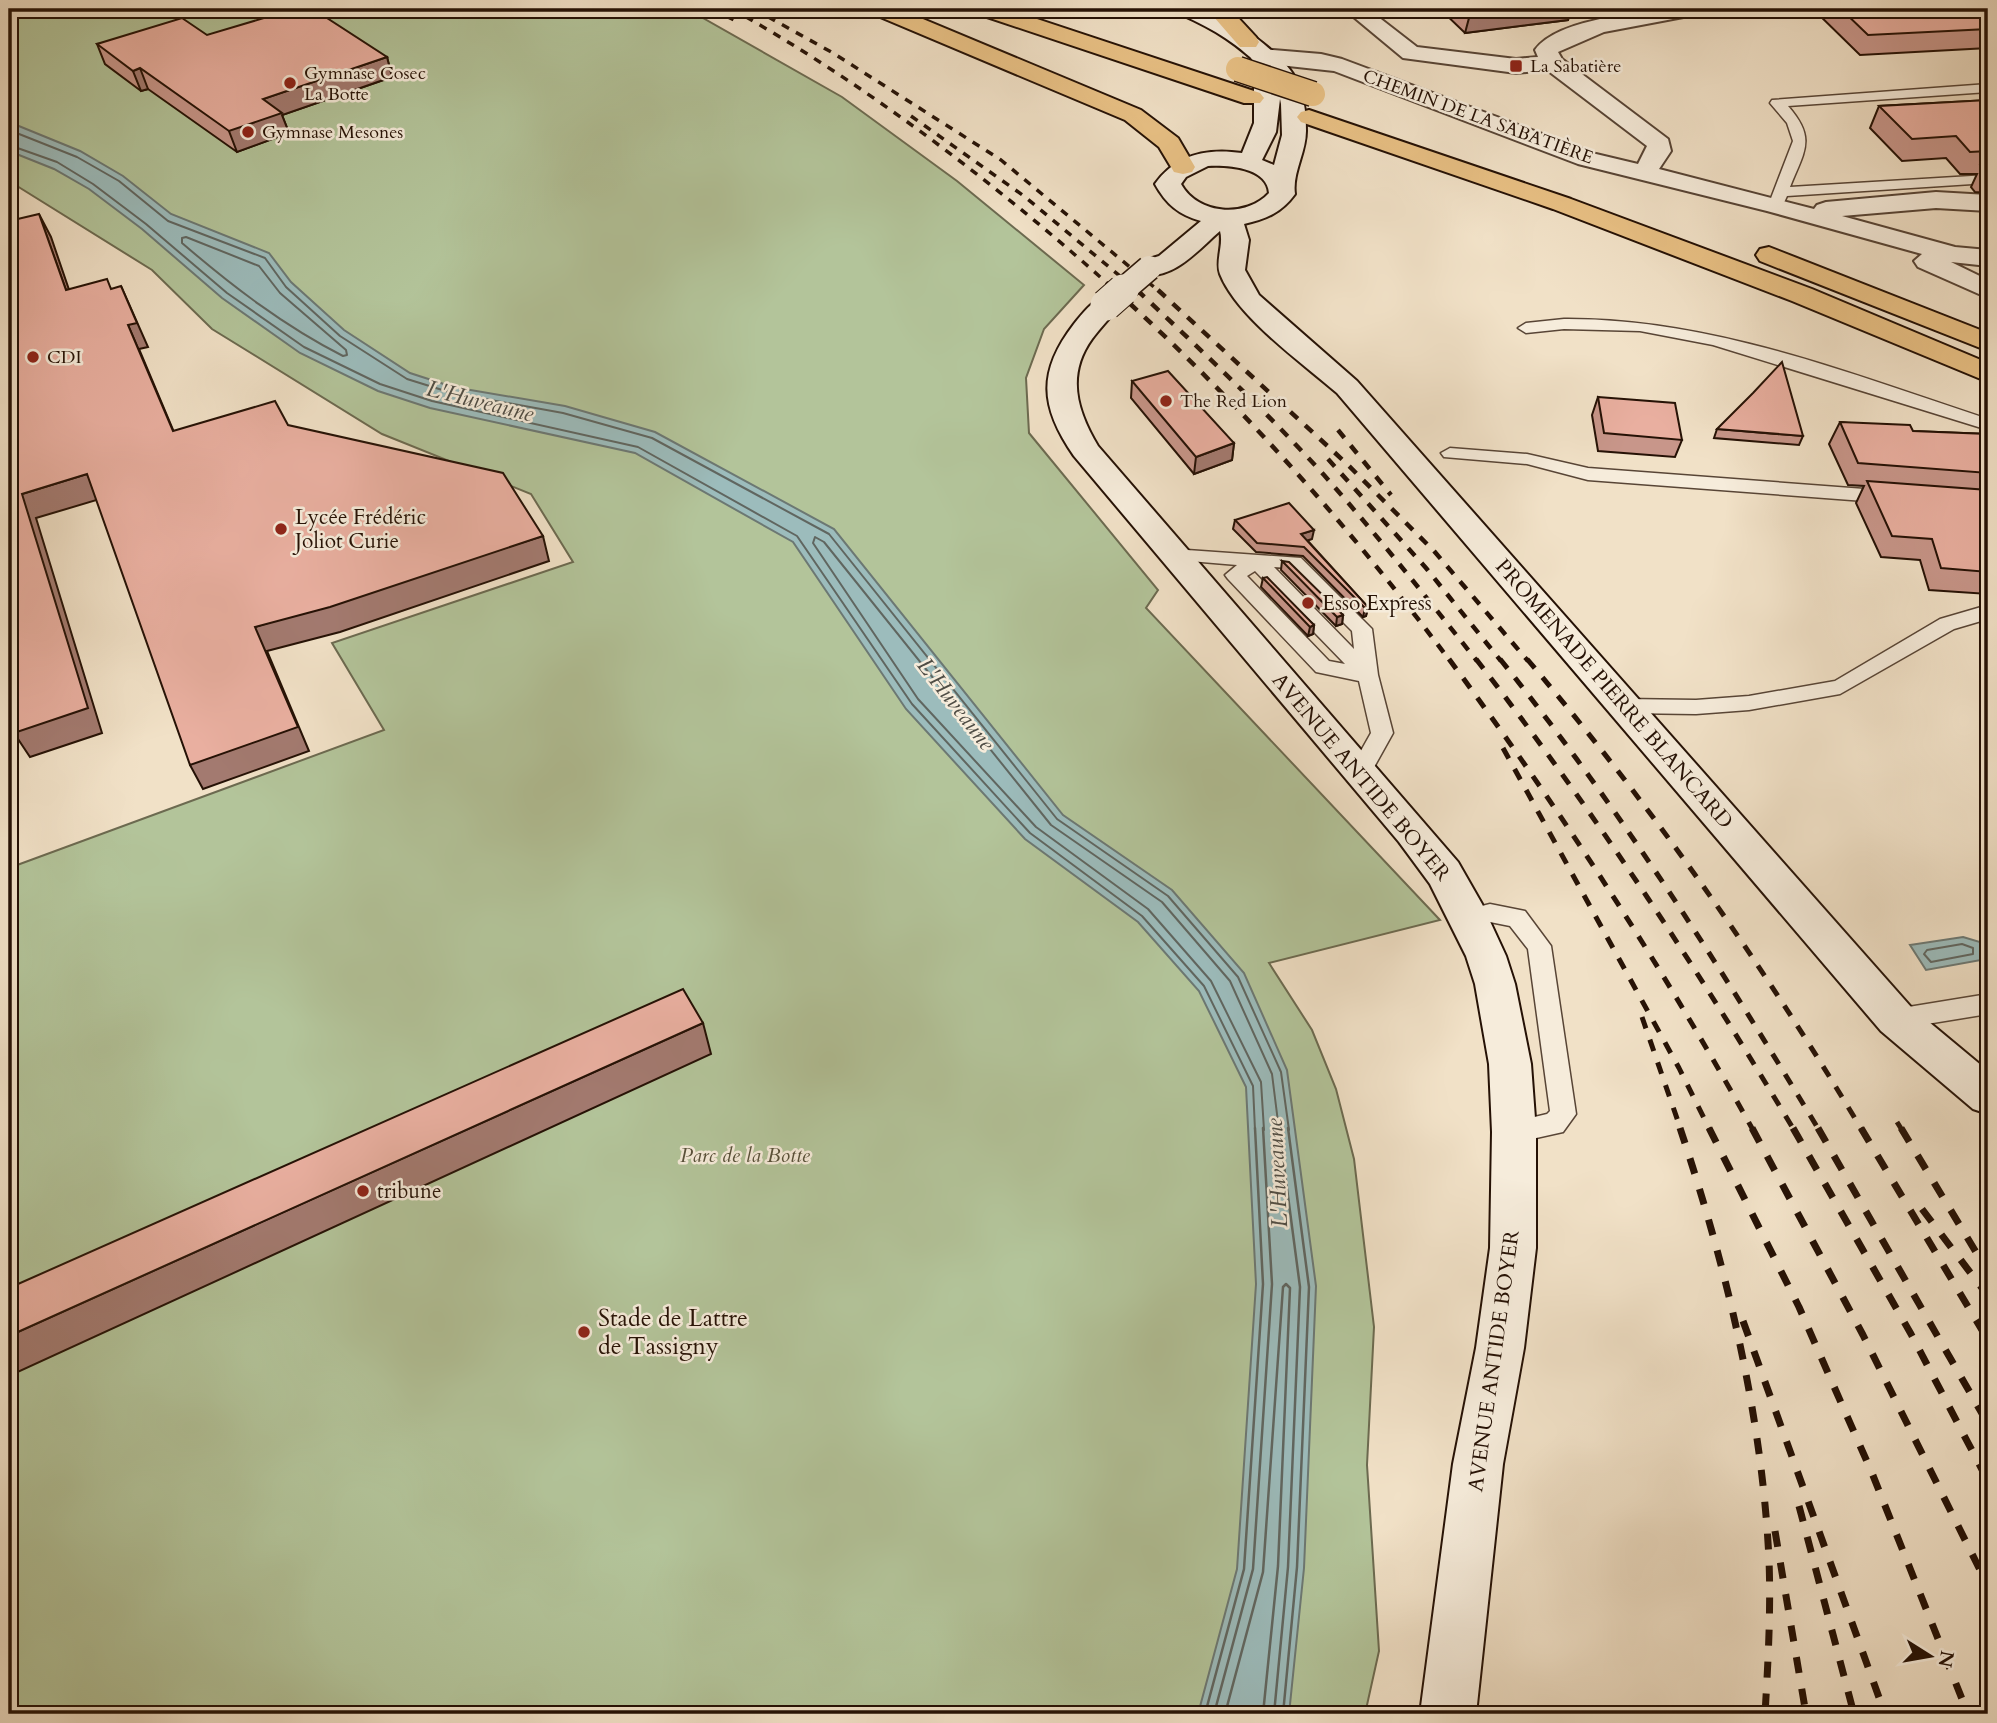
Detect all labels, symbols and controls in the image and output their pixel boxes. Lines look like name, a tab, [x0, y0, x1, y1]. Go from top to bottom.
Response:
place label: La Sabatière	[1530, 54, 1621, 79]
marker: La Sabatière	[1508, 58, 1524, 74]
place label: Gymnase Cosec La Botte	[304, 61, 426, 107]
street label: CHEMIN DE LA SABATIÈRE	[1359, 64, 1597, 170]
marker: Gymnase Cosec La Botte	[282, 75, 298, 91]
place label: Gymnase Mesones	[262, 120, 403, 145]
marker: Gymnase Mesones	[240, 124, 256, 140]
place label: CDI	[47, 345, 82, 370]
marker: CDI	[25, 349, 41, 365]
water label: L'Huveaune	[423, 373, 537, 429]
place label: The Red Lion	[1180, 389, 1288, 414]
marker: The Red Lion	[1158, 393, 1174, 409]
place label: Lycée Frédéric Joliot Curie	[292, 503, 426, 556]
marker: Lycée Frédéric Joliot Curie	[273, 521, 289, 537]
street label: PROMENADE PIERRE BLANCARD	[1489, 553, 1739, 835]
place label: Esso Express	[1322, 589, 1432, 618]
marker: Esso Express	[1300, 595, 1316, 611]
water label: L'Huveaune	[910, 651, 1002, 757]
street label: AVENUE ANTIDE BOYER	[1265, 667, 1457, 888]
water label: L'Huveaune	[1259, 1117, 1295, 1229]
park label: Parc de la Botte	[680, 1141, 811, 1170]
place label: tribune	[377, 1177, 441, 1206]
marker: tribune	[355, 1183, 371, 1199]
street label: AVENUE ANTIDE BOYER	[1461, 1228, 1527, 1494]
place label: Stade de Lattre de Tassigny	[598, 1302, 748, 1363]
marker: Stade de Lattre de Tassigny	[576, 1324, 592, 1340]
north arrow	[1896, 1622, 1966, 1692]
text: N	[1931, 1648, 1960, 1670]

